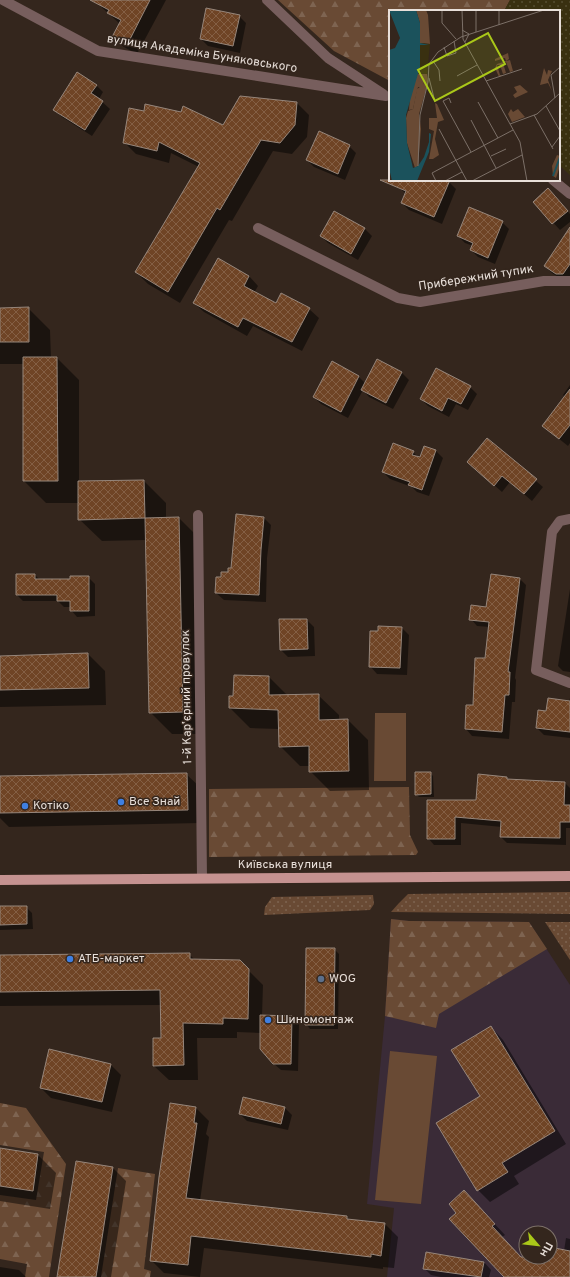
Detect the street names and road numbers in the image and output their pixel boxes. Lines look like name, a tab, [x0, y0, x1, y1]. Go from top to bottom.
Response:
street label: вулиця Академіка Буняковського	[106, 31, 299, 77]
street label: Прибережний тупик	[417, 261, 535, 295]
street label: 1-й Карʼєрний провулок	[178, 629, 196, 765]
street label: Київська вулиця	[238, 857, 332, 873]

